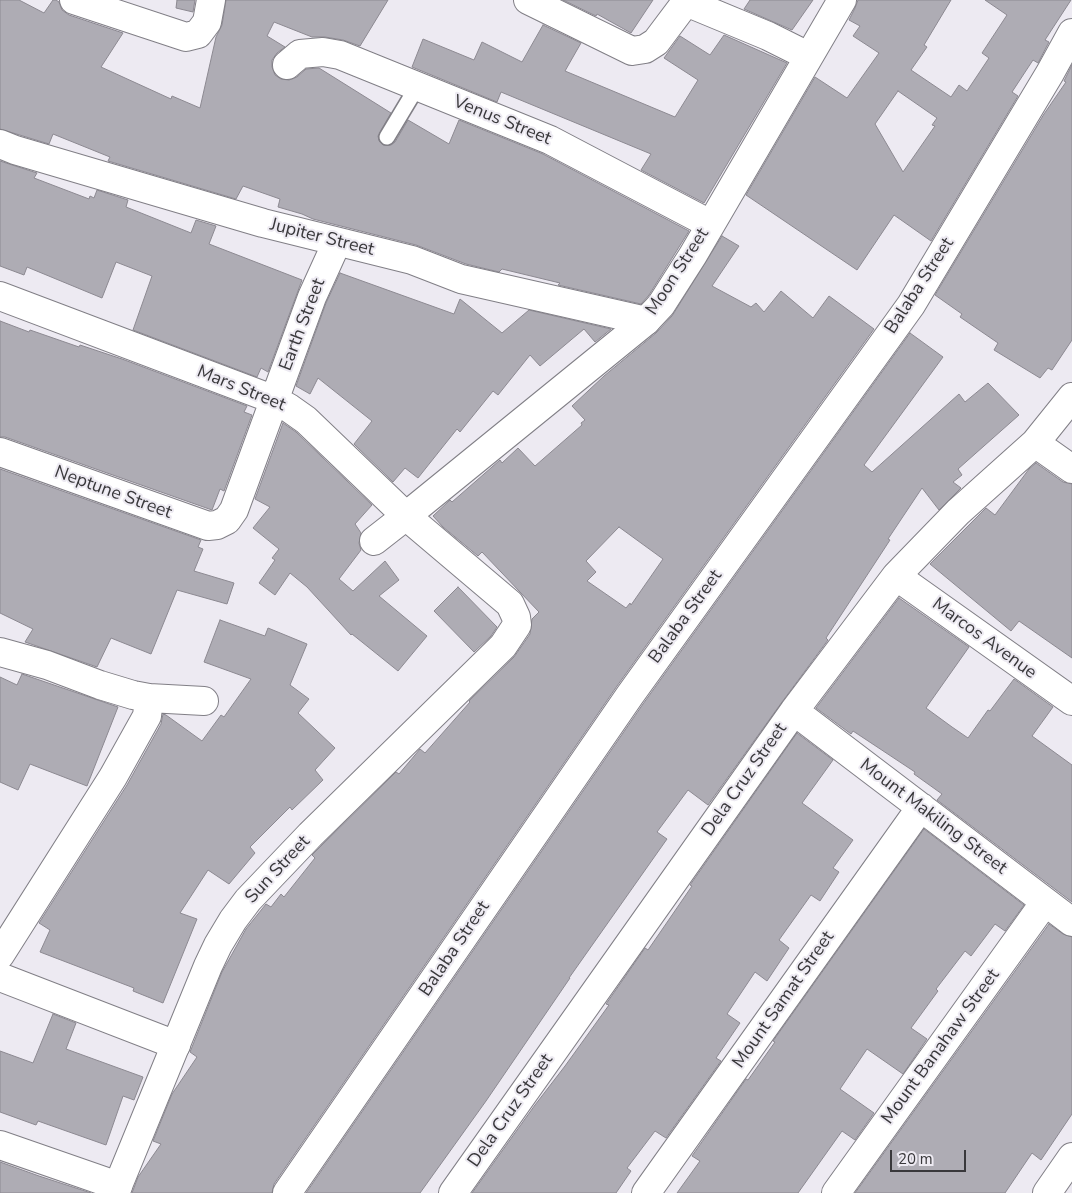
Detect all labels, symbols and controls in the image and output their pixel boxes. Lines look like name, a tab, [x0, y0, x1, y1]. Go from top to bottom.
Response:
street label: Venus Street	[450, 92, 554, 150]
street label: Jupiter Street	[268, 215, 376, 261]
street label: Moon Street	[642, 224, 714, 320]
street label: Balaba Street	[881, 234, 959, 338]
street label: Earth Street	[276, 276, 330, 374]
street label: Mars Street	[194, 361, 288, 417]
street label: Neptune Street	[51, 462, 175, 524]
street label: Balaba Street	[645, 566, 727, 668]
street label: Marcos Avenue	[928, 594, 1040, 684]
street label: Dela Cruz Street	[698, 719, 792, 841]
street label: Mount Makiling Street	[855, 755, 1011, 879]
street label: Sun Street	[241, 832, 315, 908]
street label: Balaba Street	[415, 897, 495, 1001]
street label: Mount Samat Street	[729, 927, 839, 1073]
street label: Mount Banahaw Street	[877, 965, 1005, 1129]
street label: Dela Cruz Street	[464, 1050, 558, 1172]
scale bar	[892, 1140, 968, 1172]
text: 20 m	[898, 1149, 933, 1169]

